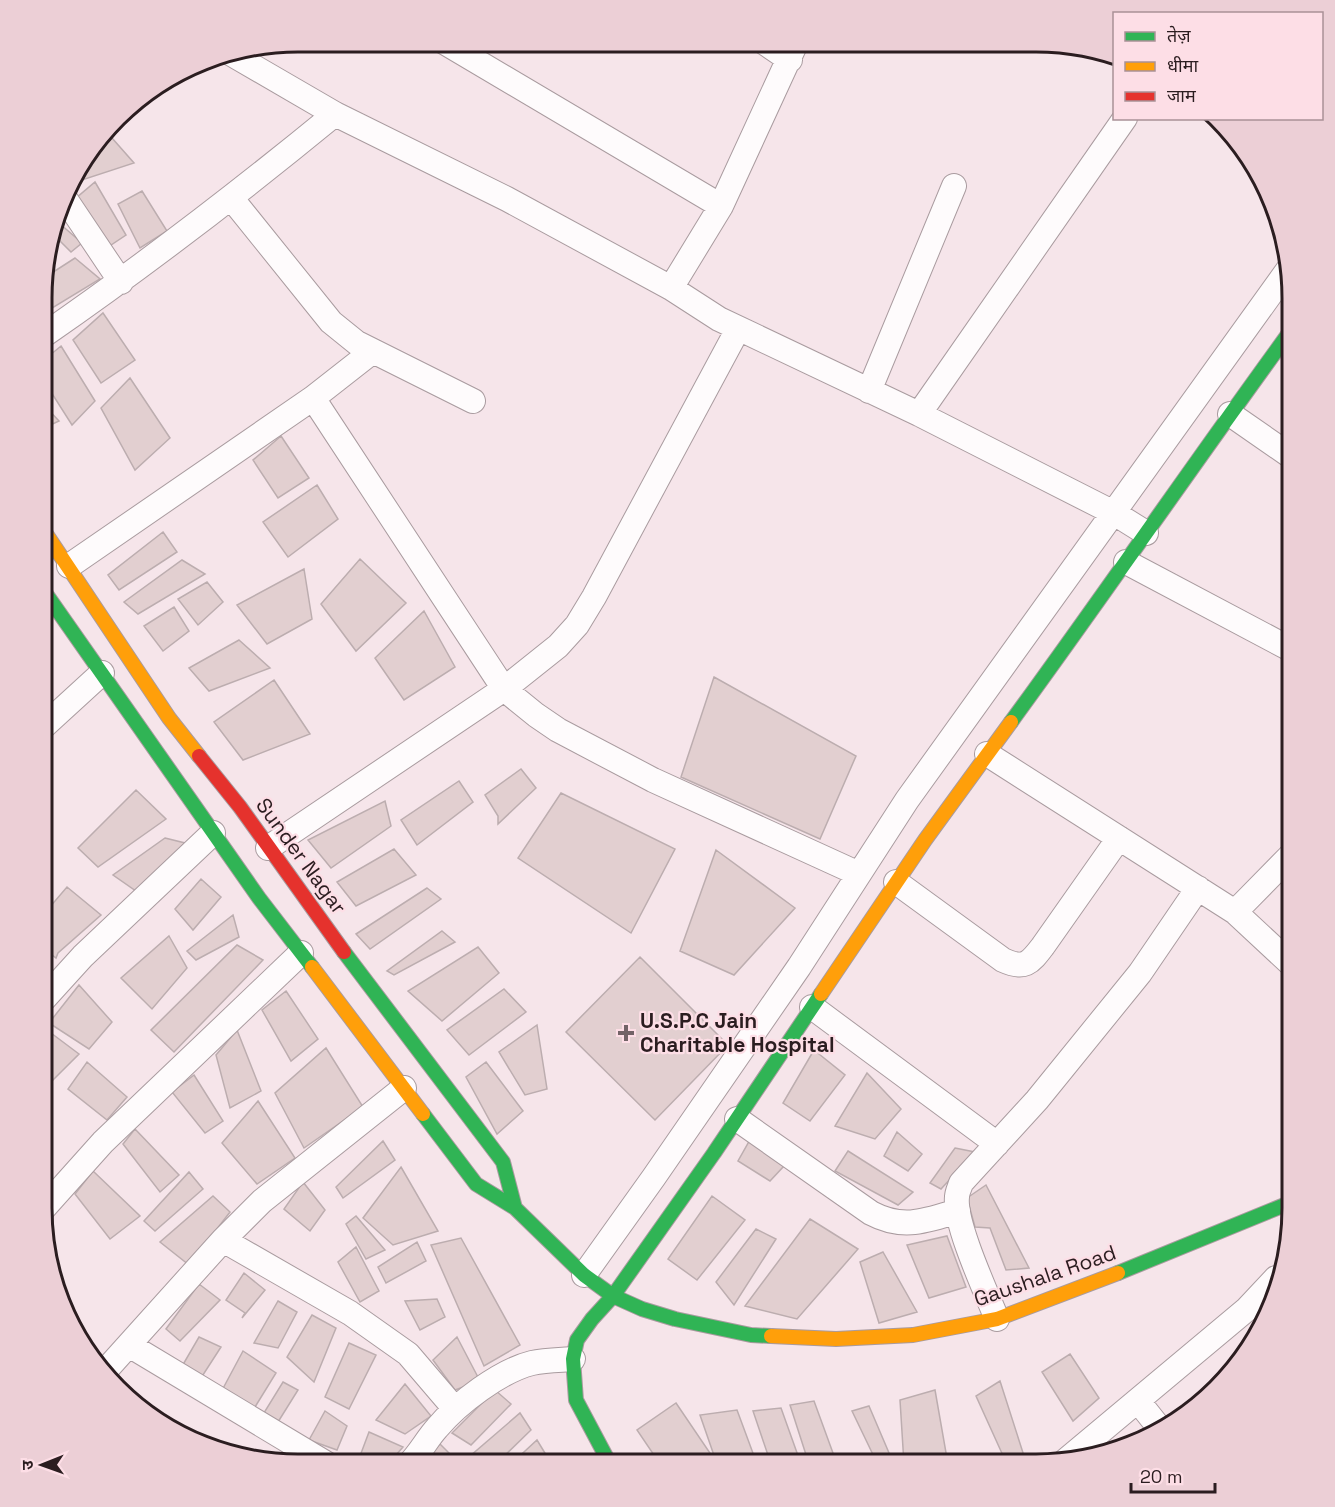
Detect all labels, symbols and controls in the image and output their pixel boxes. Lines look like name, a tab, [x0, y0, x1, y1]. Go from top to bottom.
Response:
legend	[1113, 12, 1323, 120]
text: तेज़	[1167, 24, 1191, 47]
text: धीमा	[1167, 54, 1198, 77]
text: जाम	[1167, 84, 1197, 107]
street label: Sunder Nagar	[250, 792, 353, 919]
place label: U.S.P.C Jain Charitable Hospital	[640, 1007, 835, 1058]
marker: U.S.P.C Jain Charitable Hospital	[617, 1024, 635, 1042]
street label: Gaushala Road	[970, 1239, 1120, 1312]
north arrow	[12, 1435, 72, 1495]
scale bar	[1131, 1456, 1215, 1494]
text: उ	[17, 1460, 38, 1470]
text: 20 m	[1140, 1465, 1183, 1488]

